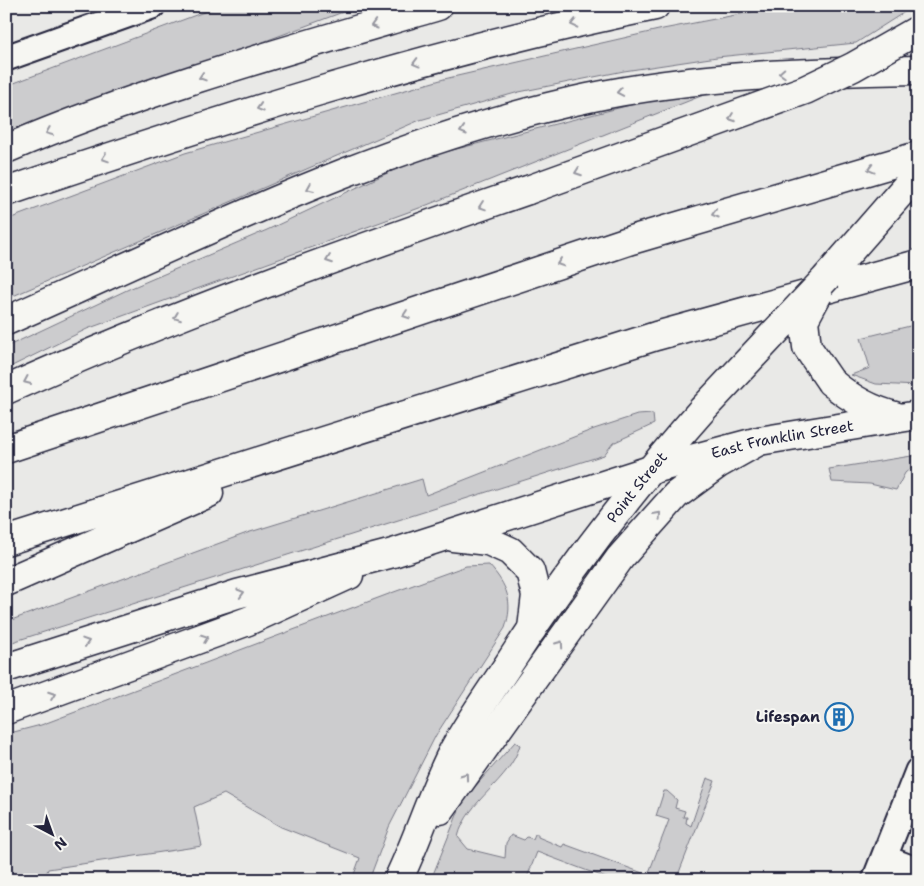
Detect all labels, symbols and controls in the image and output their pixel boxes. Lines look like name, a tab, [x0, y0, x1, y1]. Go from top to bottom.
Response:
one-way arrow	[569, 18, 578, 29]
one-way arrow	[370, 19, 379, 29]
one-way arrow	[411, 57, 420, 68]
one-way arrow	[777, 68, 785, 79]
one-way arrow	[198, 71, 206, 81]
one-way arrow	[616, 87, 625, 97]
one-way arrow	[256, 103, 264, 113]
one-way arrow	[728, 112, 736, 122]
one-way arrow	[459, 125, 467, 135]
one-way arrow	[45, 126, 54, 136]
one-way arrow	[101, 152, 110, 162]
one-way arrow	[866, 163, 875, 174]
one-way arrow	[575, 166, 583, 176]
one-way arrow	[306, 181, 315, 192]
one-way arrow	[479, 200, 487, 210]
one-way arrow	[711, 209, 719, 219]
one-way arrow	[325, 254, 334, 264]
one-way arrow	[556, 258, 564, 268]
one-way arrow	[402, 309, 410, 319]
one-way arrow	[173, 311, 182, 321]
one-way arrow	[23, 374, 32, 385]
street label: East Franklin Street	[709, 416, 855, 463]
street label: Point Street	[602, 448, 672, 527]
one-way arrow	[652, 511, 661, 520]
one-way arrow	[236, 589, 244, 599]
one-way arrow	[200, 634, 209, 644]
one-way arrow	[81, 638, 90, 648]
one-way arrow	[554, 640, 563, 650]
one-way arrow	[48, 691, 56, 701]
building icon: Lifespan	[824, 702, 854, 732]
place label: Lifespan	[756, 707, 820, 727]
one-way arrow	[459, 772, 468, 782]
north arrow	[28, 808, 78, 858]
text: N	[50, 833, 71, 854]

